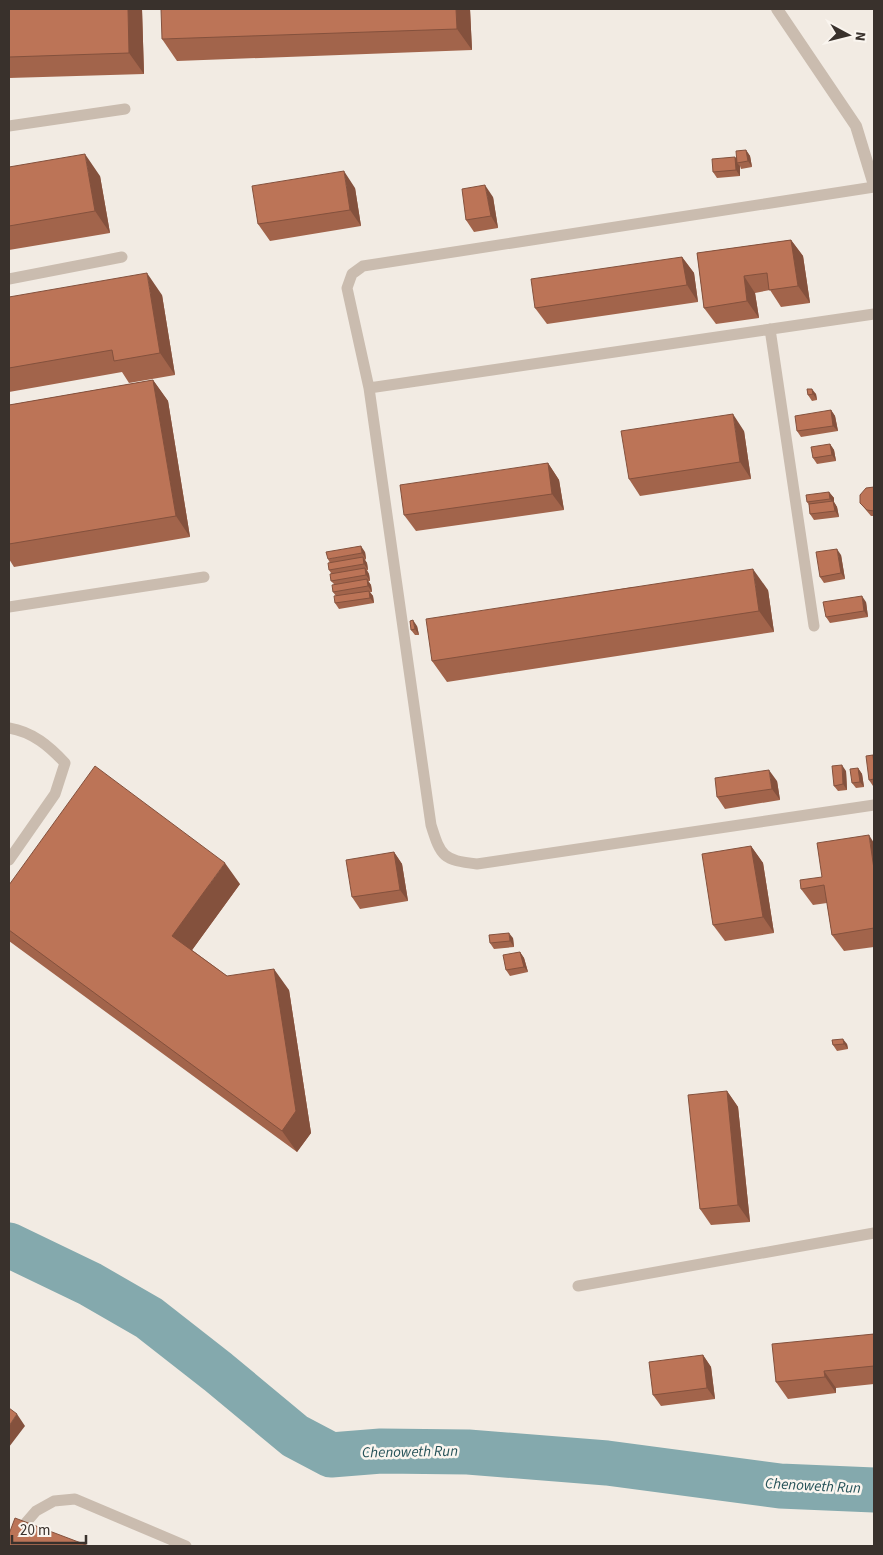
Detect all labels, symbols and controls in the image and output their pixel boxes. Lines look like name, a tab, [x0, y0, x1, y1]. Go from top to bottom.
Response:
north arrow	[823, 10, 873, 60]
text: N	[849, 31, 870, 42]
water label: Chenoweth Run	[362, 1441, 458, 1463]
water label: Chenoweth Run	[765, 1473, 862, 1499]
scale bar	[12, 1512, 86, 1544]
text: 20 m	[20, 1520, 50, 1541]

